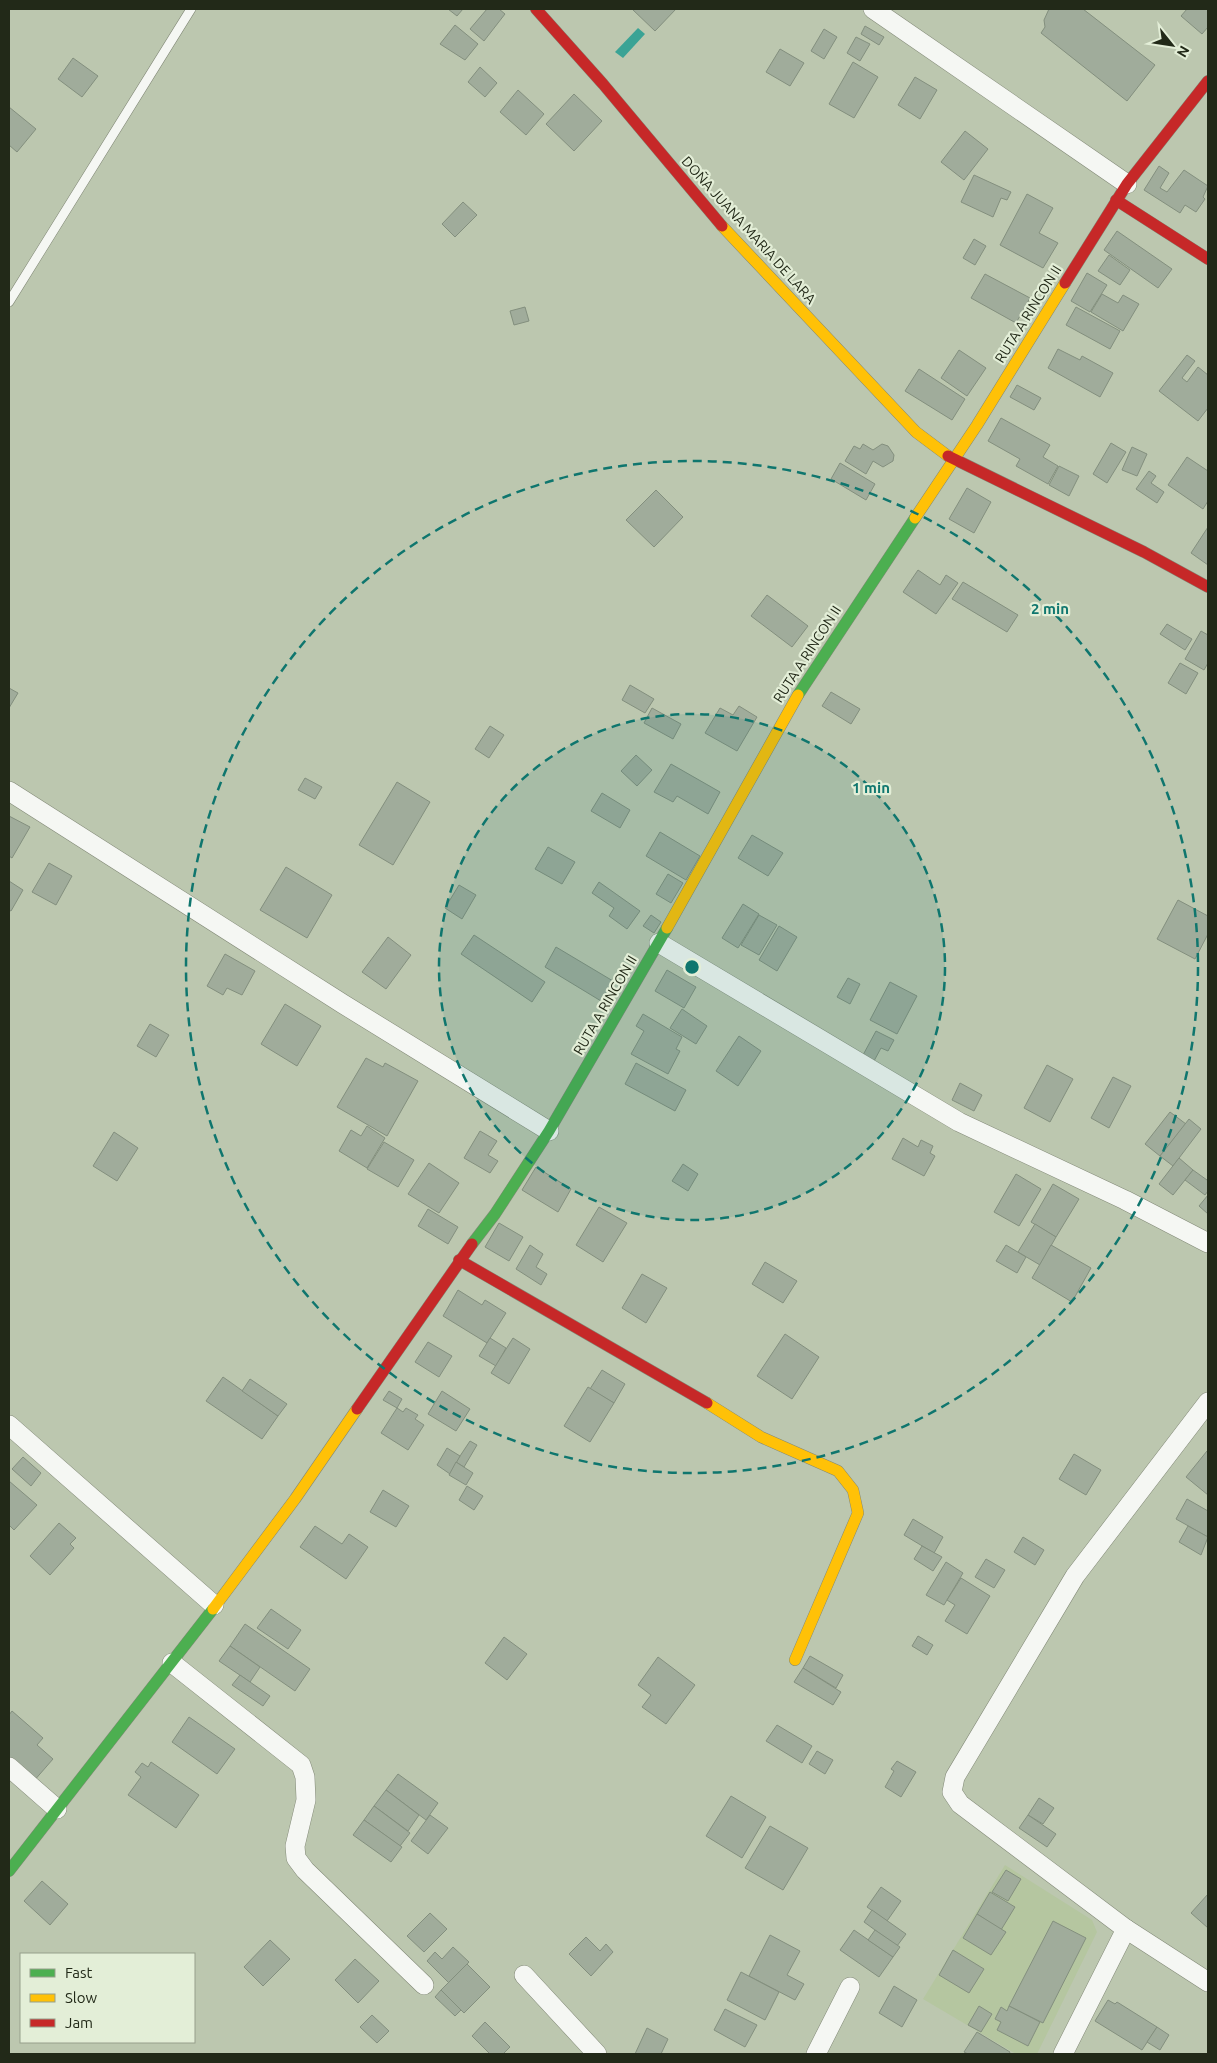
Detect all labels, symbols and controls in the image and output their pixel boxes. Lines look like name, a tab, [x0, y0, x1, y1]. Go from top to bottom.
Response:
north arrow	[1147, 20, 1197, 70]
text: N	[1174, 43, 1193, 60]
street label: DOÑA JUANA MARIA DE LARA	[679, 152, 820, 307]
street label: RUTA A RINCON II	[992, 262, 1064, 366]
text: 2 min	[1031, 600, 1069, 617]
street label: RUTA A RINCON II	[770, 603, 844, 705]
text: 1 min	[852, 779, 890, 796]
street label: RUTA A RINCON II	[570, 953, 640, 1057]
centre of rings	[683, 958, 701, 976]
legend	[20, 1953, 195, 2043]
text: Fast	[65, 1964, 93, 1981]
text: Slow	[65, 1989, 98, 2006]
text: Jam	[65, 2014, 93, 2031]

